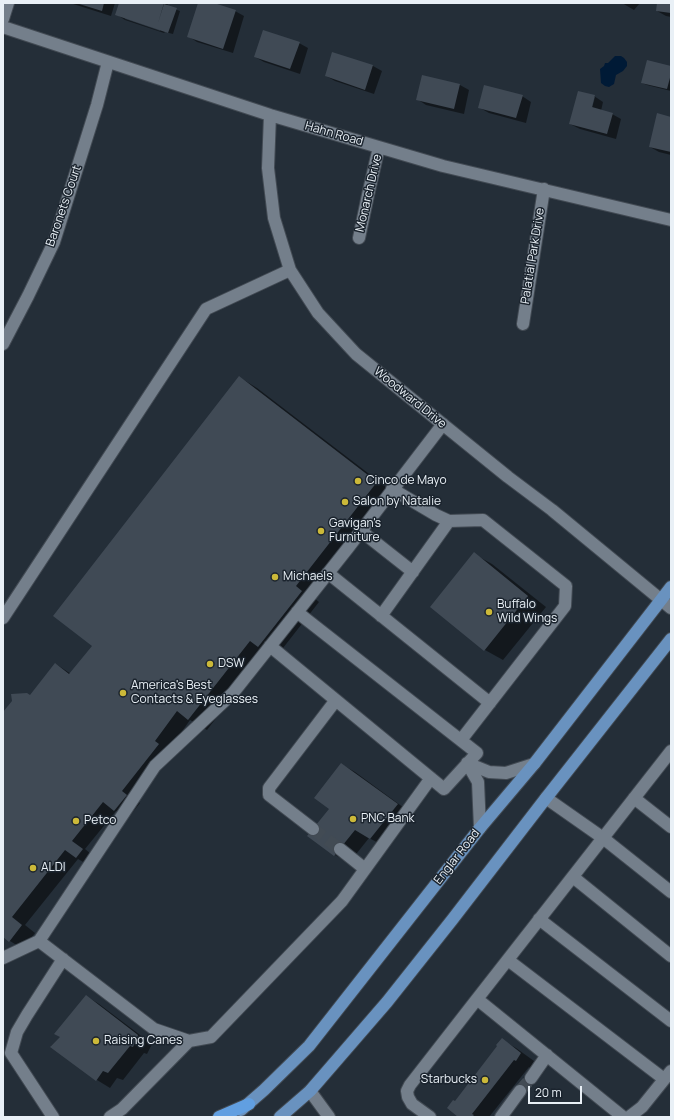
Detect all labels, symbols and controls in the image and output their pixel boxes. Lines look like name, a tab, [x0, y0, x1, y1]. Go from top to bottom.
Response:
street label: Hahn Road	[303, 119, 365, 149]
street label: Monarch Drive	[353, 153, 385, 233]
street label: Baronets Court	[43, 164, 85, 248]
street label: Palatial Park Drive	[518, 207, 548, 305]
street label: Woodward Drive	[371, 364, 449, 432]
place label: Cinco de Mayo	[366, 474, 447, 488]
marker: Cinco de Mayo	[353, 476, 363, 486]
place label: Salon by Natalie	[353, 495, 441, 509]
marker: Salon by Natalie	[340, 497, 350, 507]
place label: Gavigan's Furniture	[329, 517, 381, 545]
marker: Gavigan's Furniture	[316, 526, 326, 536]
place label: Michaels	[283, 570, 332, 584]
marker: Michaels	[270, 572, 280, 582]
place label: Buffalo Wild Wings	[497, 598, 557, 626]
marker: Buffalo Wild Wings	[484, 607, 494, 617]
place label: DSW	[218, 657, 244, 671]
marker: DSW	[205, 659, 215, 669]
place label: America's Best Contacts & Eyeglasses	[131, 679, 258, 707]
marker: America's Best Contacts & Eyeglasses	[118, 688, 128, 698]
place label: PNC Bank	[361, 812, 415, 826]
place label: Petco	[84, 814, 116, 828]
marker: PNC Bank	[348, 814, 358, 824]
marker: Petco	[71, 816, 81, 826]
street label: Englar Road	[431, 827, 483, 887]
place label: ALDI	[41, 861, 66, 875]
marker: ALDI	[28, 863, 38, 873]
place label: Raising Canes	[104, 1034, 182, 1048]
marker: Raising Canes	[91, 1036, 101, 1046]
place label: Starbucks	[421, 1073, 477, 1087]
marker: Starbucks	[480, 1075, 490, 1085]
scale bar	[530, 1078, 584, 1104]
text: 20 m	[535, 1084, 562, 1101]

